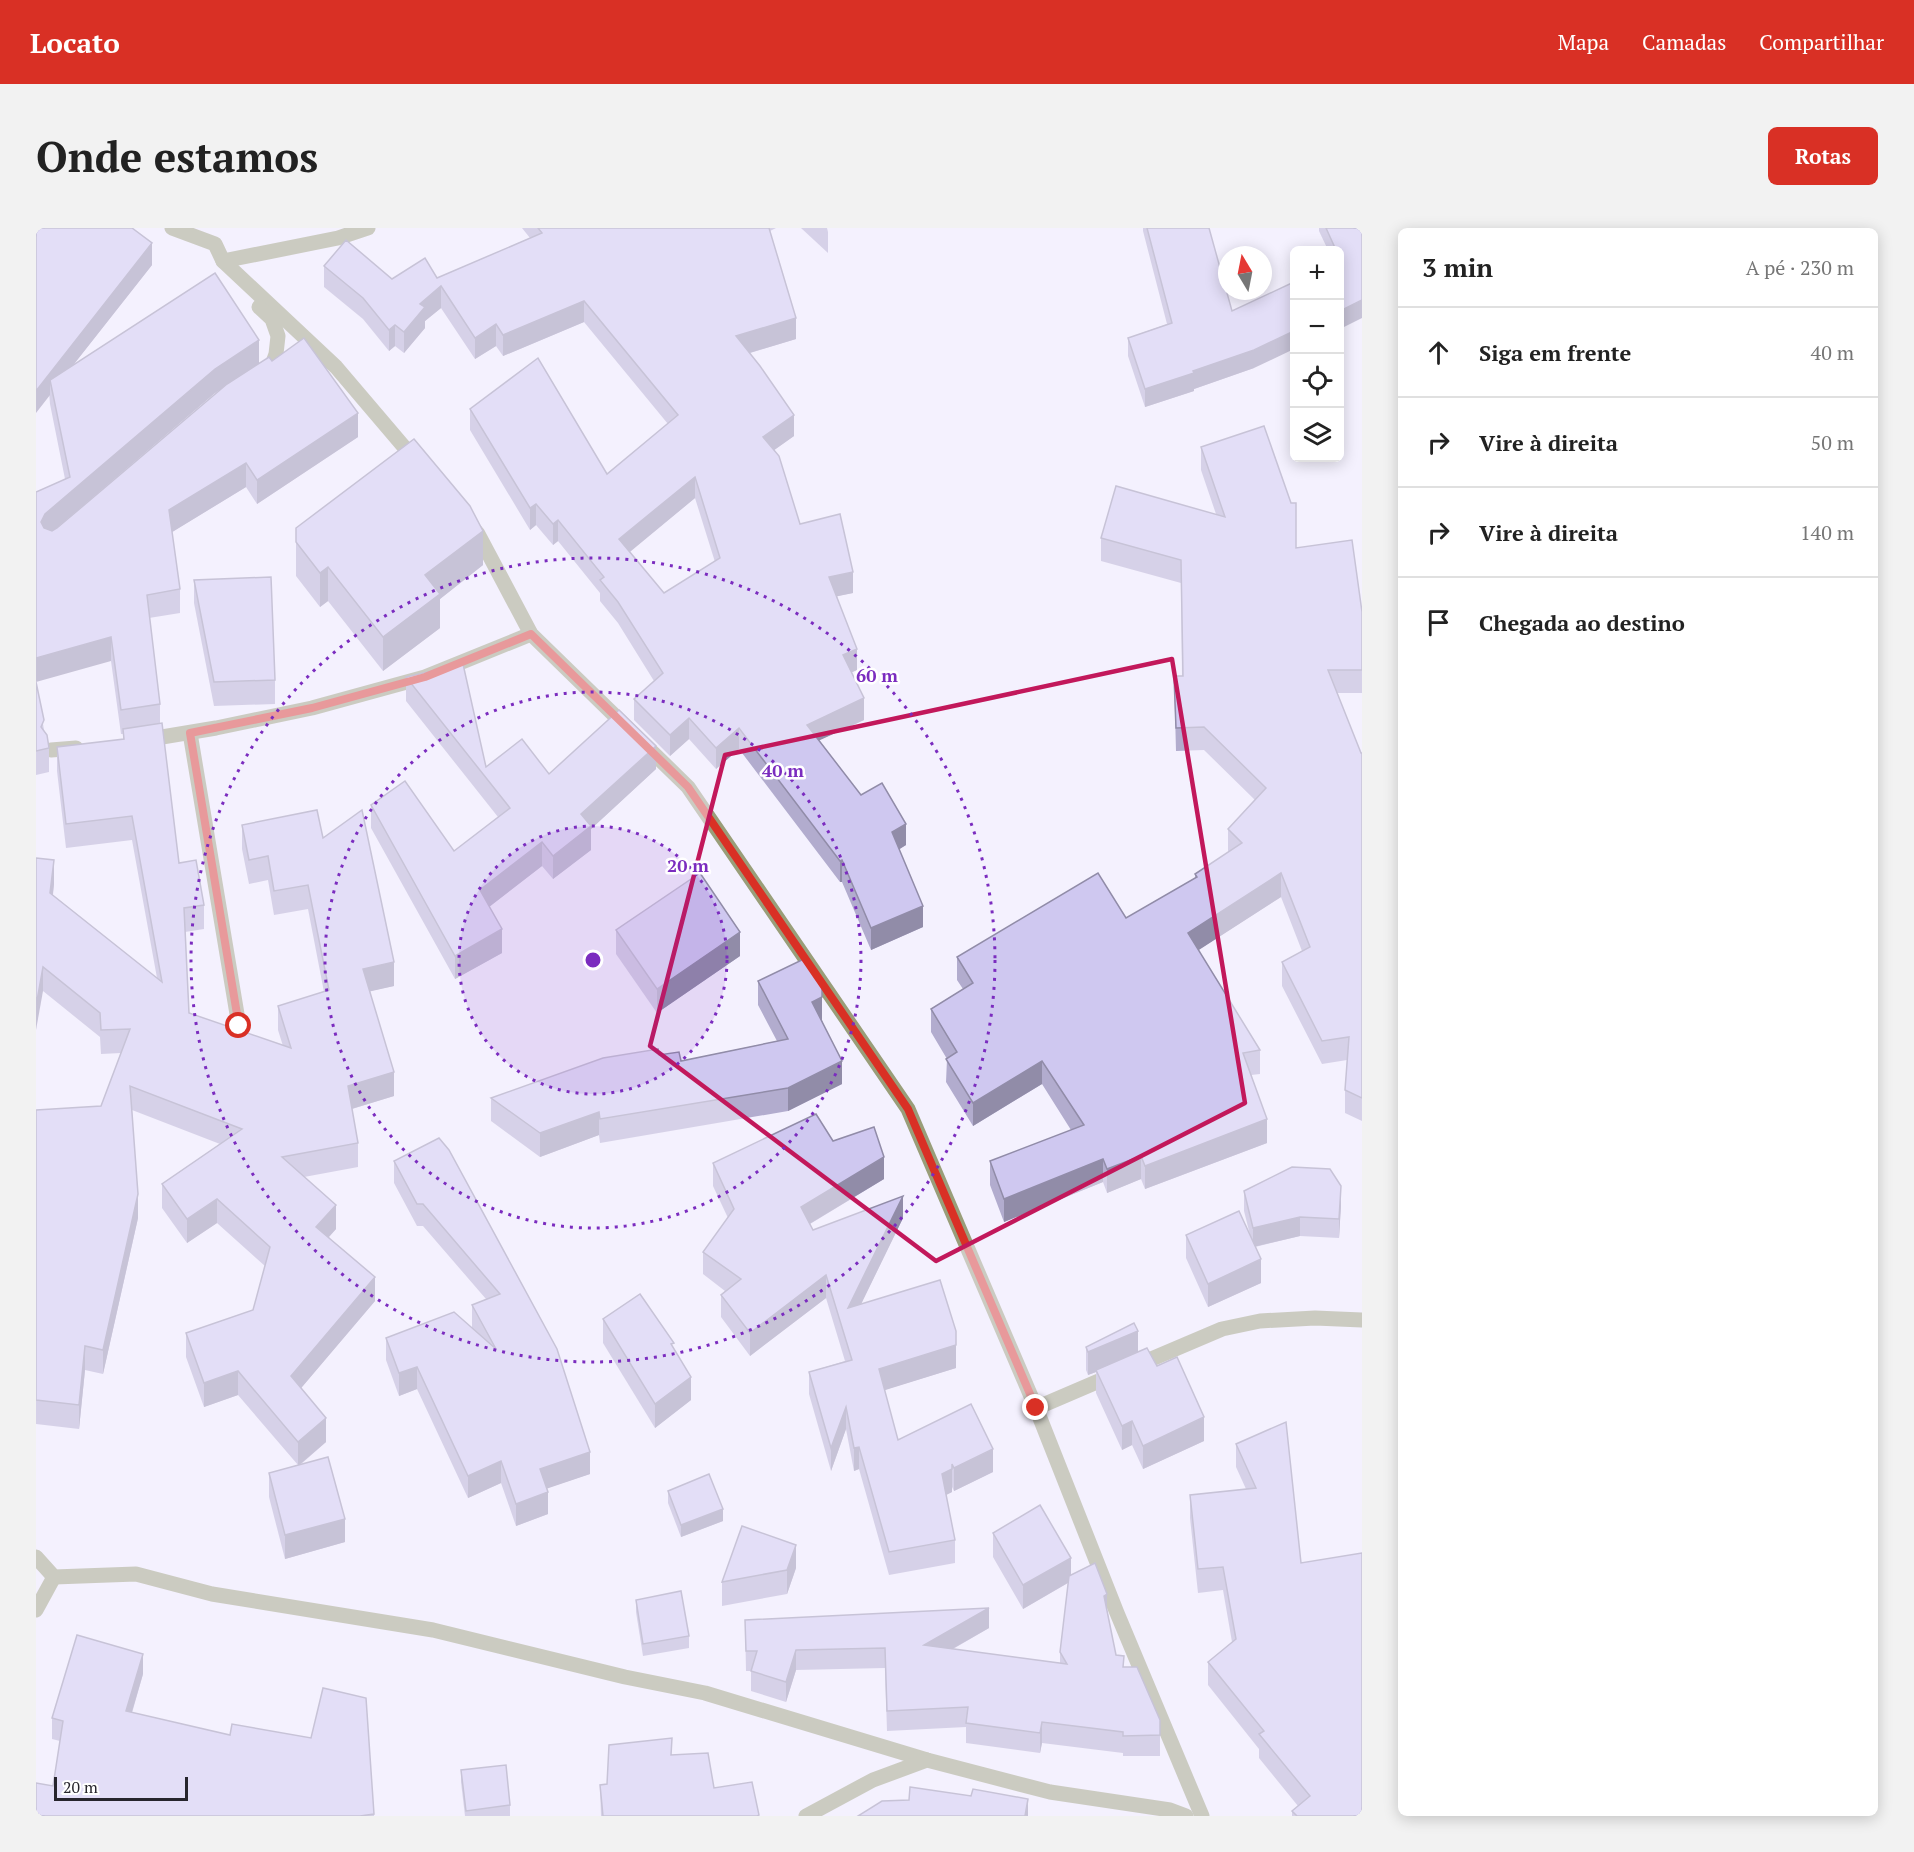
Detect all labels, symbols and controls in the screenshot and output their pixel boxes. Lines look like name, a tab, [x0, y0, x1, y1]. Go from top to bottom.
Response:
text: Locato	[30, 24, 120, 61]
text: Mapa	[1558, 28, 1609, 56]
text: Camadas	[1642, 28, 1726, 56]
text: Compartilhar	[1759, 28, 1884, 56]
button: Rotas	[1768, 127, 1878, 185]
text: Onde estamos	[36, 128, 318, 184]
north arrow	[1218, 246, 1272, 300]
map controls	[1290, 246, 1344, 462]
button: +	[1290, 246, 1344, 300]
text: 3 min	[1422, 250, 1493, 284]
text: A pé · 230 m	[1746, 254, 1854, 281]
button: −	[1290, 300, 1344, 354]
icon: ahead	[1422, 336, 1455, 369]
text: Siga em frente	[1479, 338, 1631, 367]
text: 40 m	[1811, 339, 1854, 366]
button: locate	[1290, 354, 1344, 408]
button: layers	[1290, 408, 1344, 462]
icon: right	[1422, 426, 1455, 459]
text: Vire à direita	[1479, 428, 1618, 457]
text: 50 m	[1811, 429, 1854, 456]
icon: right	[1422, 516, 1455, 549]
text: Vire à direita	[1479, 518, 1618, 547]
text: 140 m	[1800, 519, 1854, 546]
icon: arrive	[1422, 606, 1455, 639]
text: Chegada ao destino	[1479, 608, 1685, 637]
text: 60 m	[856, 663, 898, 687]
text: 40 m	[762, 758, 804, 782]
text: 20 m	[667, 853, 709, 877]
centre of rings	[583, 950, 603, 970]
route start	[225, 1012, 251, 1038]
route end	[1022, 1394, 1048, 1420]
scale bar	[54, 1774, 188, 1802]
text: 20 m	[63, 1776, 98, 1798]

